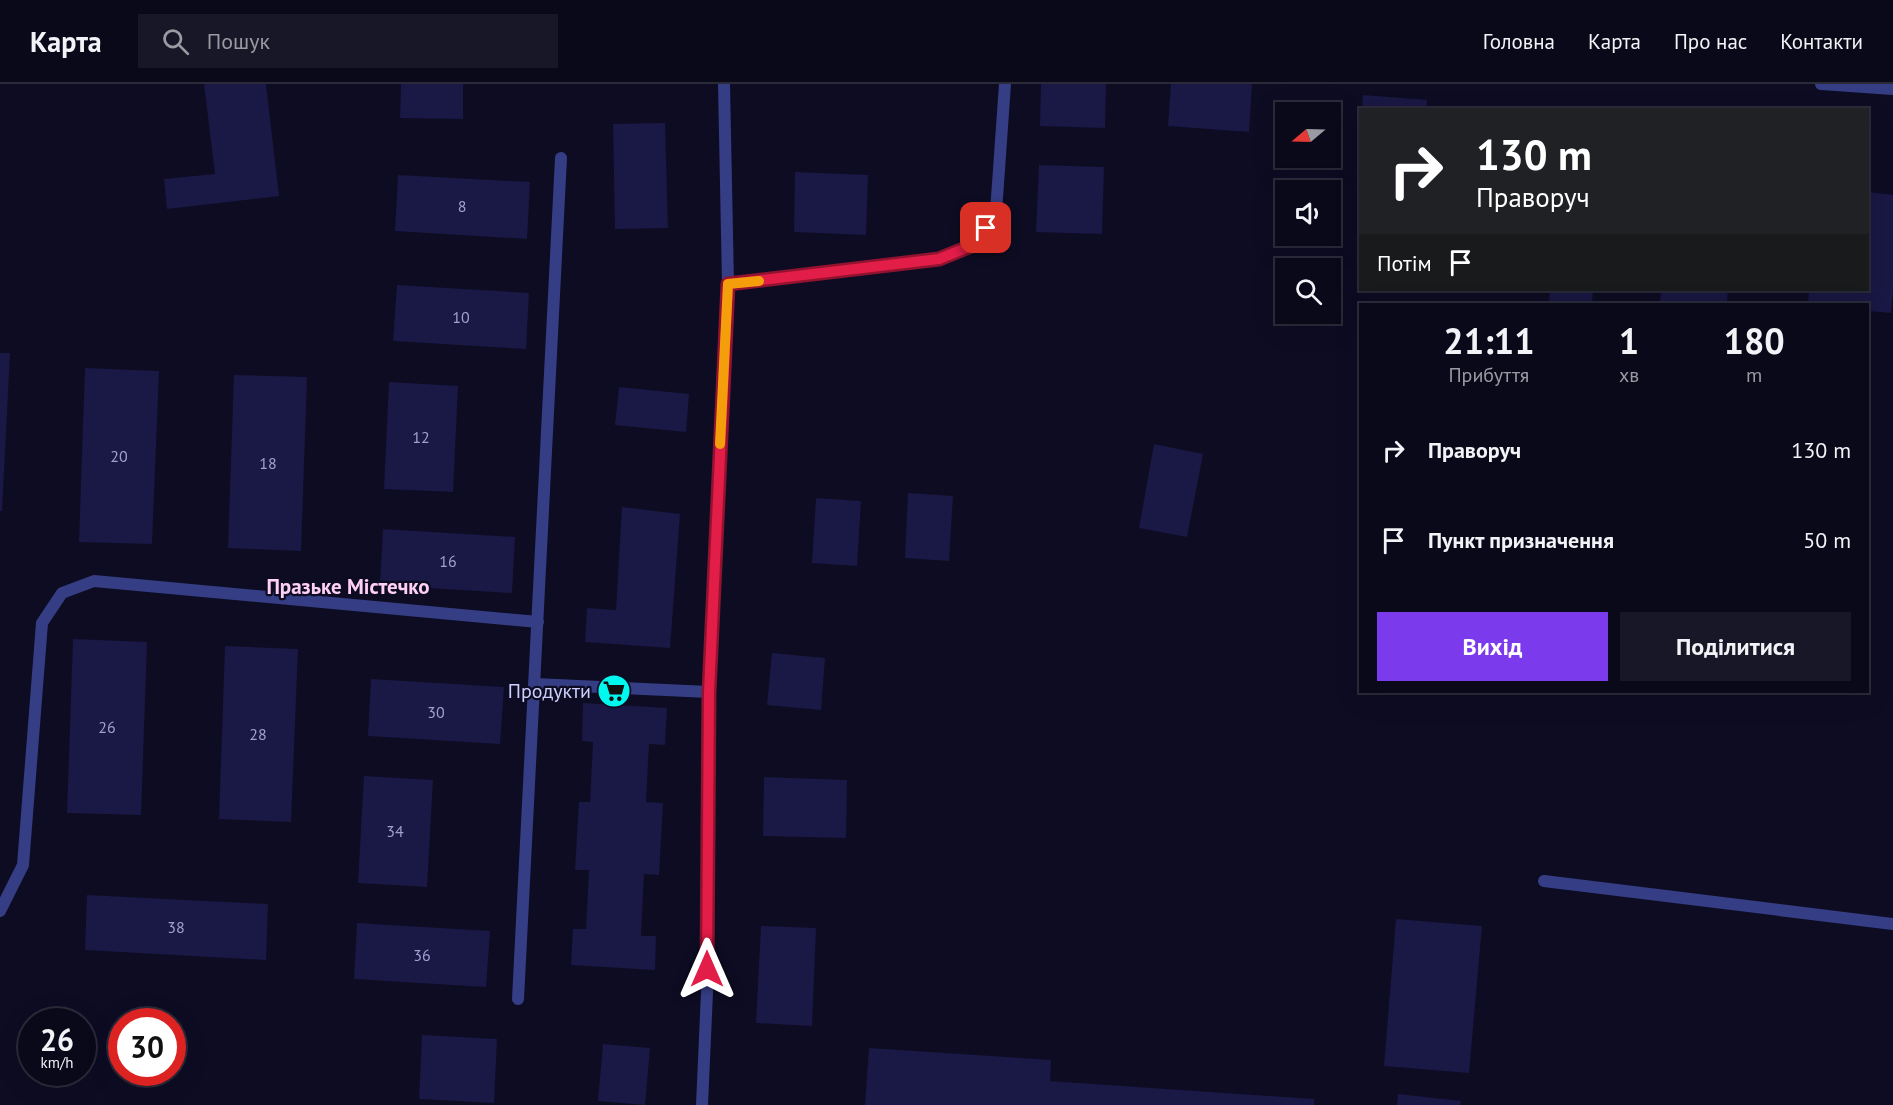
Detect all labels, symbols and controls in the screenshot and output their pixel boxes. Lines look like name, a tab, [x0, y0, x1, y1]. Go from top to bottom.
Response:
search box	[138, 14, 558, 68]
text: Карта	[30, 23, 102, 60]
icon: search	[159, 25, 192, 58]
text: Пошук	[207, 27, 270, 55]
text: Головна	[1483, 28, 1555, 55]
text: Карта	[1588, 28, 1641, 55]
text: Про нас	[1674, 28, 1747, 55]
text: Контакти	[1780, 28, 1863, 55]
north arrow	[1275, 102, 1341, 168]
map controls	[1275, 102, 1341, 324]
text: 130 m	[1476, 127, 1592, 182]
icon: right	[1377, 132, 1455, 210]
button: sound	[1275, 180, 1341, 246]
text: Праворуч	[1476, 180, 1590, 214]
house number: 8	[458, 196, 466, 216]
pin	[960, 202, 1011, 253]
icon: arrive	[969, 211, 1002, 244]
icon: arrive	[1444, 246, 1477, 279]
text: Потім	[1377, 249, 1432, 277]
button: search	[1275, 258, 1341, 324]
house number: 10	[452, 307, 470, 327]
text: 21:11	[1443, 317, 1535, 364]
text: 1	[1619, 317, 1639, 364]
text: 180	[1723, 317, 1785, 364]
text: Прибуття	[1448, 362, 1529, 388]
text: хв	[1619, 362, 1639, 388]
text: m	[1746, 362, 1762, 388]
house number: 12	[412, 427, 430, 447]
icon: right	[1377, 434, 1410, 467]
text: Праворуч	[1428, 436, 1521, 464]
text: 130 m	[1791, 436, 1851, 464]
house number: 20	[110, 446, 128, 466]
house number: 18	[259, 453, 277, 473]
icon: arrive	[1377, 524, 1410, 557]
text: Пункт призначення	[1428, 526, 1614, 554]
text: 50 m	[1803, 526, 1851, 554]
house number: 16	[439, 551, 457, 571]
district label: Празьке Містечко	[266, 573, 430, 600]
button: Вихід	[1377, 612, 1608, 681]
button: Поділитися	[1620, 612, 1851, 681]
supermarket icon: Продукти	[596, 673, 632, 709]
place label: Продукти	[508, 678, 591, 704]
house number: 30	[427, 702, 445, 722]
house number: 26	[98, 717, 116, 737]
house number: 28	[249, 724, 267, 744]
house number: 34	[386, 821, 404, 841]
house number: 38	[167, 917, 185, 937]
position arrow	[675, 937, 739, 1001]
house number: 36	[413, 945, 431, 965]
speed limit sign: 30	[108, 1008, 186, 1086]
text: 26	[40, 1020, 74, 1059]
text: km/h	[41, 1053, 73, 1072]

